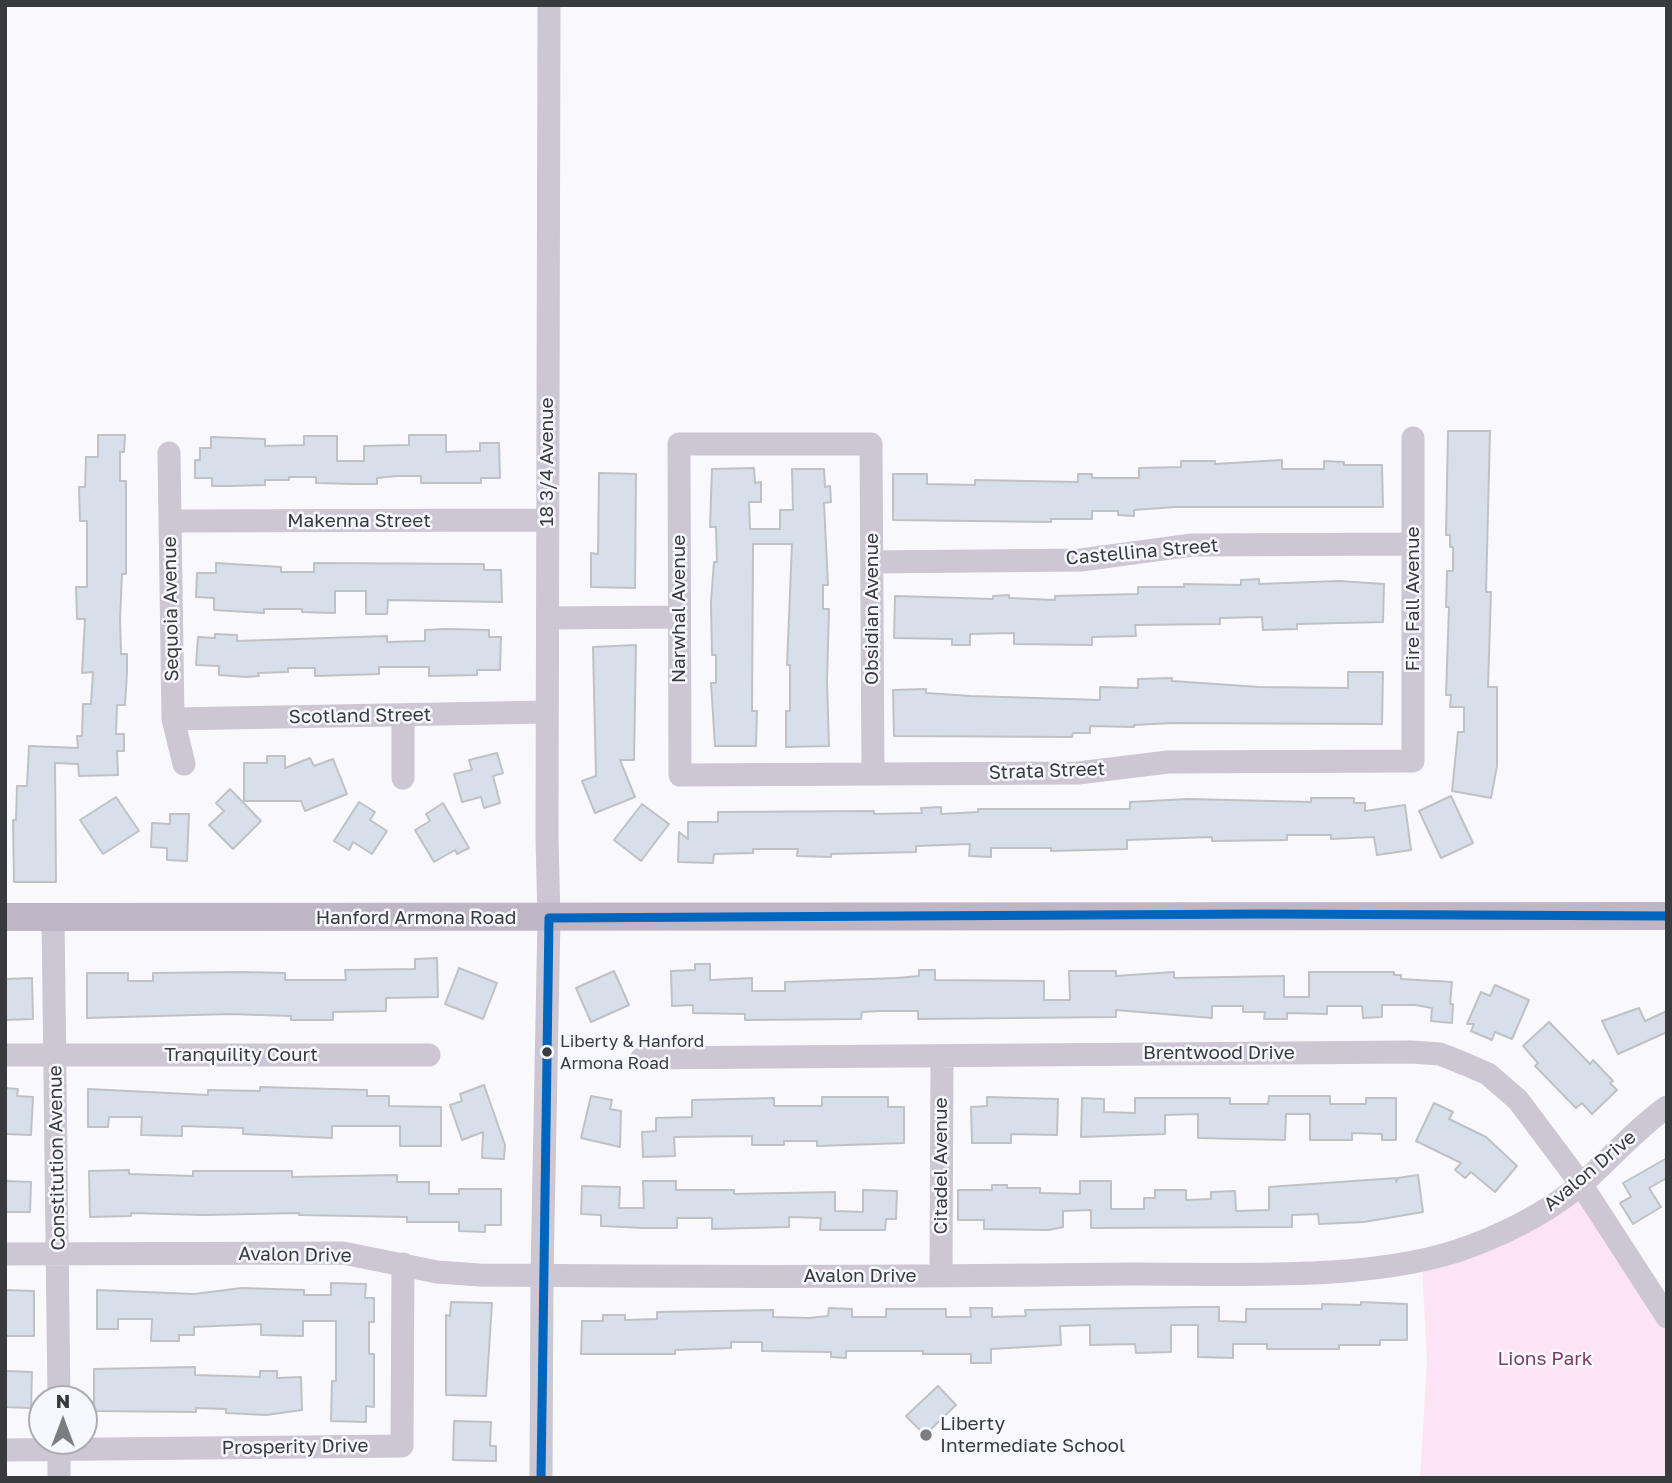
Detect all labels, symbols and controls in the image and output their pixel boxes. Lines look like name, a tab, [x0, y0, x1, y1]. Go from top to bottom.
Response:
street label: 18 3/4 Avenue	[536, 397, 558, 527]
street label: Makenna Street	[287, 510, 431, 532]
street label: Fire Fall Avenue	[1402, 526, 1424, 672]
street label: Obsidian Avenue	[861, 533, 883, 685]
street label: Castellina Street	[1065, 534, 1219, 570]
street label: Narwhal Avenue	[668, 535, 690, 683]
street label: Sequoia Avenue	[158, 536, 184, 682]
street label: Scotland Street	[288, 703, 432, 729]
street label: Strata Street	[988, 758, 1106, 784]
street label: Hanford Armona Road	[316, 907, 516, 929]
place label: Liberty & Hanford Armona Road	[560, 1032, 704, 1072]
street label: Brentwood Drive	[1143, 1042, 1295, 1064]
street label: Tranquility Court	[164, 1044, 318, 1066]
marker: Liberty & Hanford Armona Road	[540, 1045, 554, 1059]
street label: Constitution Avenue	[44, 1065, 70, 1251]
street label: Citadel Avenue	[930, 1098, 952, 1234]
street label: Avalon Drive	[1539, 1126, 1641, 1216]
street label: Avalon Drive	[238, 1243, 352, 1267]
street label: Avalon Drive	[803, 1265, 917, 1287]
park label: Lions Park	[1498, 1348, 1592, 1370]
north arrow	[28, 1385, 98, 1455]
text: N	[56, 1389, 70, 1412]
place label: Liberty Intermediate School	[940, 1413, 1125, 1457]
marker: Liberty Intermediate School	[918, 1427, 934, 1443]
street label: Prosperity Drive	[221, 1434, 369, 1460]

